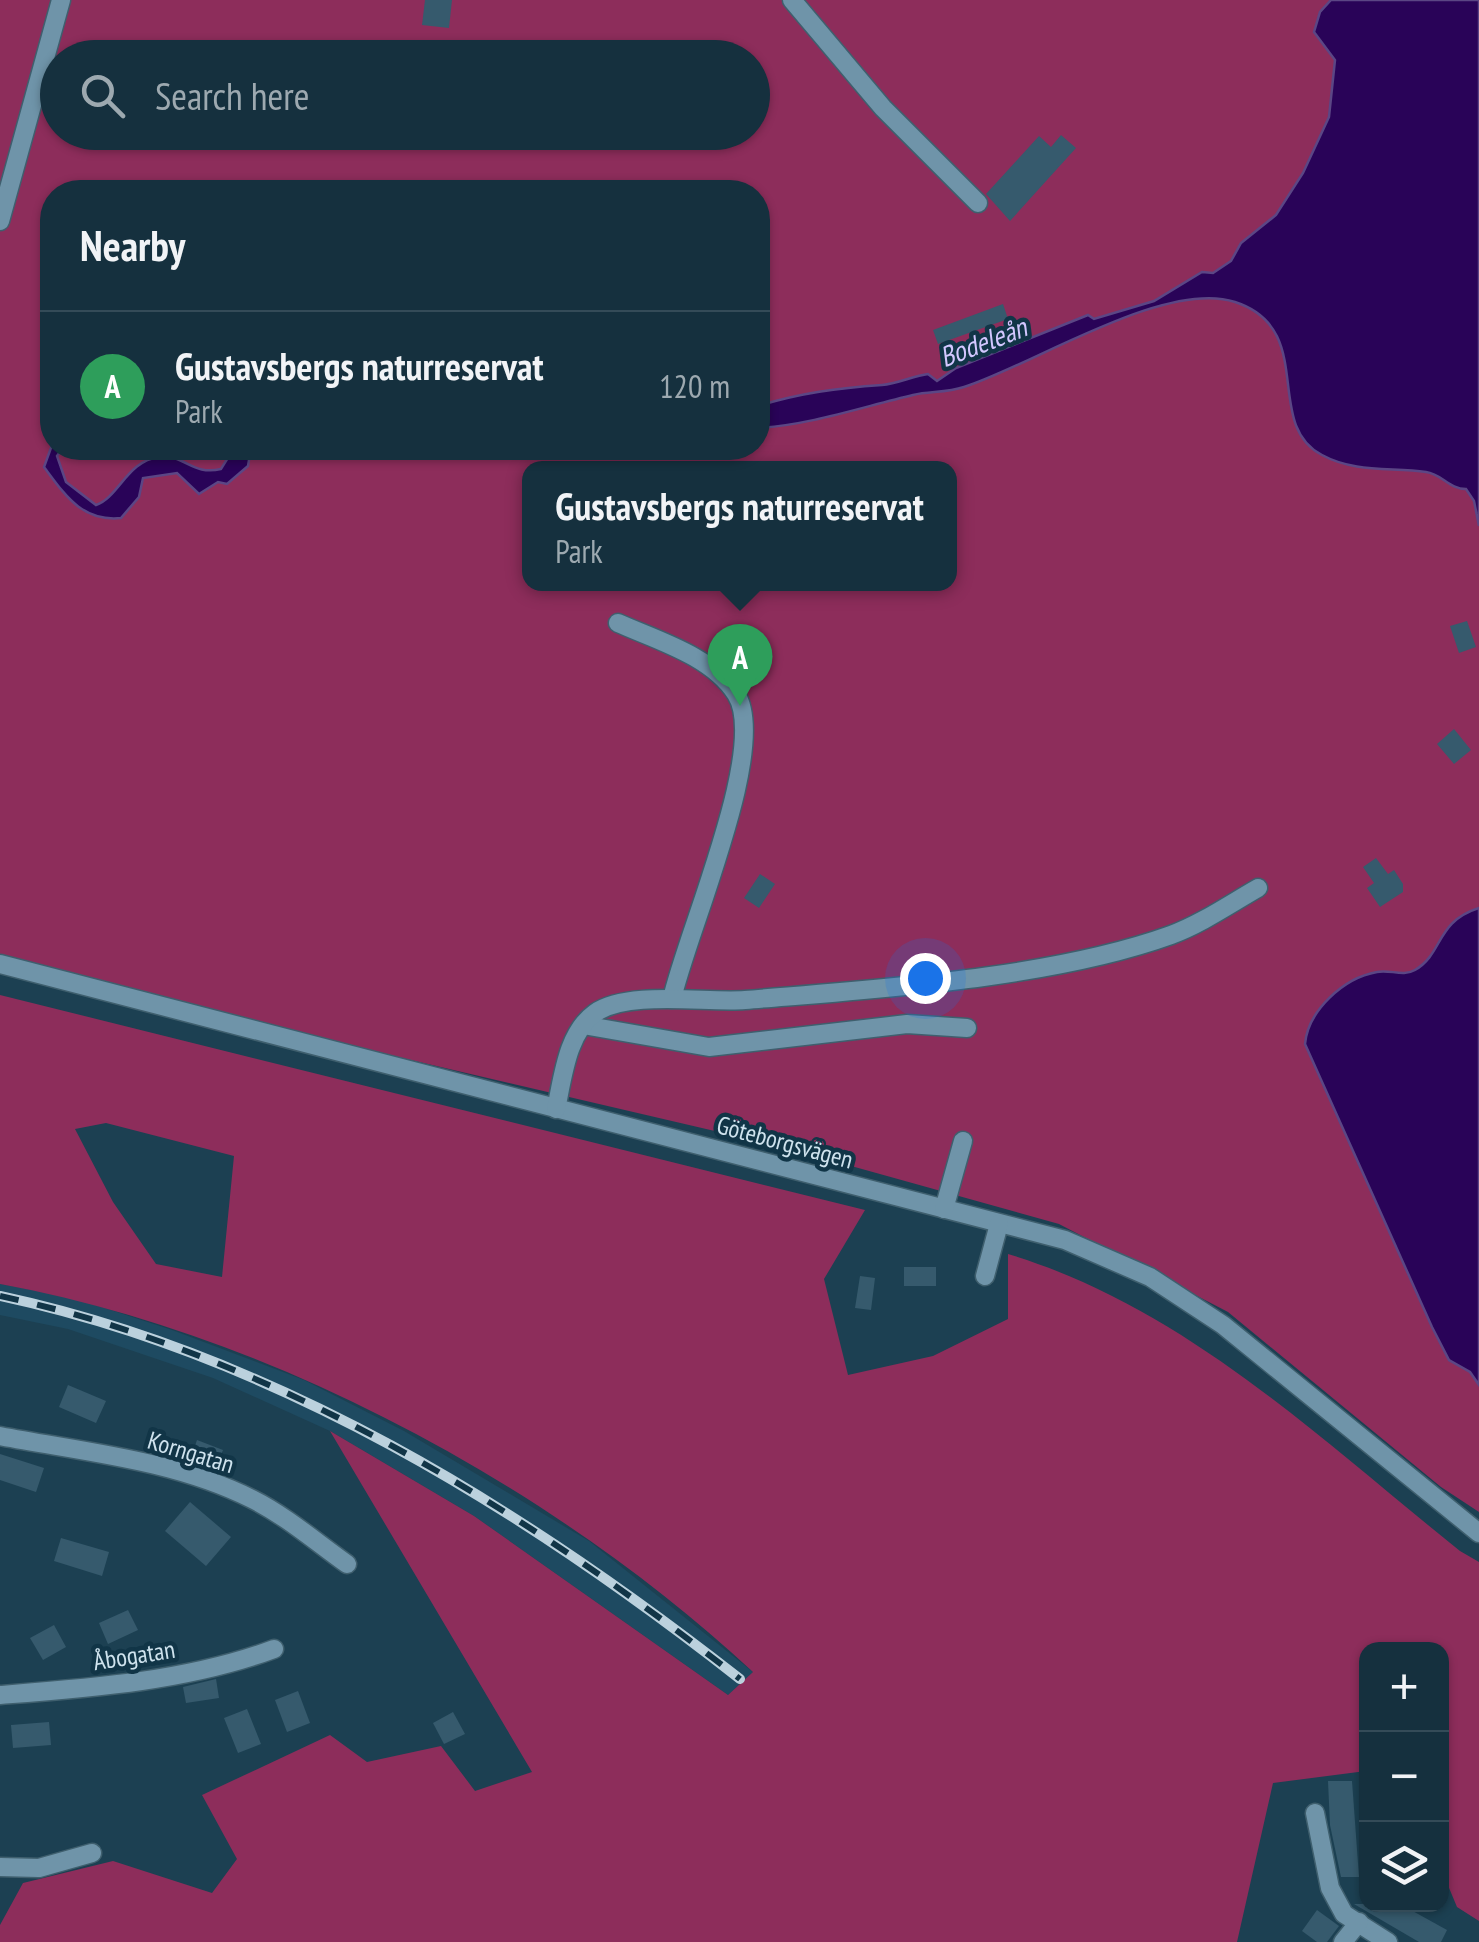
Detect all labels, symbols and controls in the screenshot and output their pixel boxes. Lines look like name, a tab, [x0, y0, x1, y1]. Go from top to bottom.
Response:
search box	[40, 40, 770, 150]
icon: search	[75, 68, 130, 123]
text: Search here	[155, 71, 309, 120]
text: Nearby	[80, 218, 185, 273]
water label: Bodeleån	[934, 307, 1033, 375]
text: Gustavsbergs naturreservat	[175, 341, 544, 390]
text: A	[104, 365, 121, 407]
text: 120 m	[659, 365, 730, 407]
text: Park	[175, 390, 223, 432]
popup	[522, 461, 957, 591]
text: Gustavsbergs naturreservat	[555, 481, 924, 530]
text: Park	[555, 530, 603, 572]
pin: A	[708, 624, 772, 706]
your location	[900, 953, 951, 1004]
street label: Göteborgsvägen	[713, 1108, 857, 1176]
street label: Korngatan	[144, 1424, 238, 1480]
street label: Åbogatan	[91, 1633, 177, 1677]
map controls	[1359, 1642, 1449, 1912]
button: +	[1359, 1642, 1449, 1732]
button: −	[1359, 1732, 1449, 1822]
button: layers	[1359, 1822, 1449, 1912]

